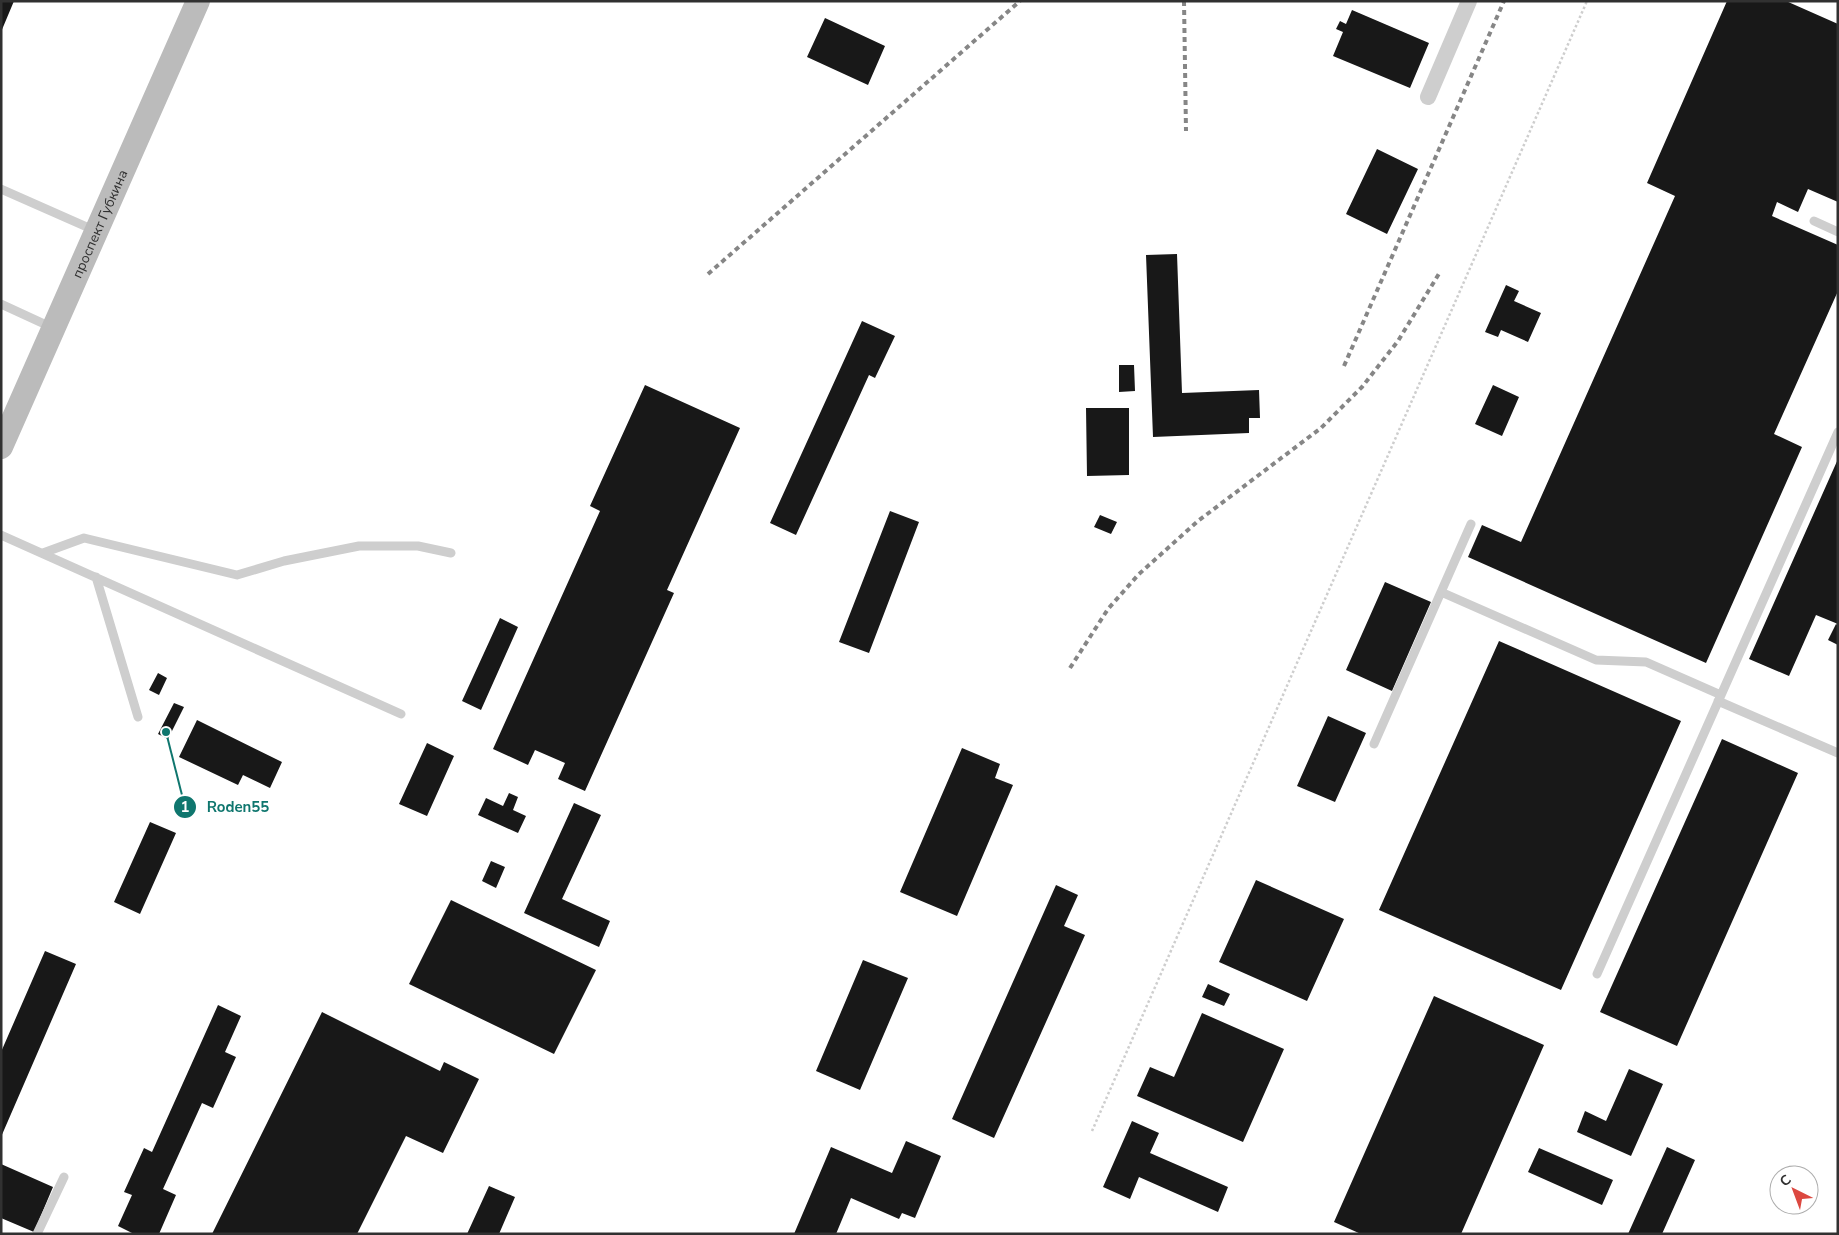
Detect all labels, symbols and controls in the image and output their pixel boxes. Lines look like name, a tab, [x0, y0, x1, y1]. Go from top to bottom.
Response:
street label: проспект Губкина	[67, 166, 132, 281]
callout: Roden55	[172, 792, 280, 822]
text: 1	[180, 797, 190, 817]
text: Roden55	[207, 797, 269, 817]
north arrow	[1769, 1165, 1819, 1215]
text: С	[1776, 1170, 1796, 1191]

